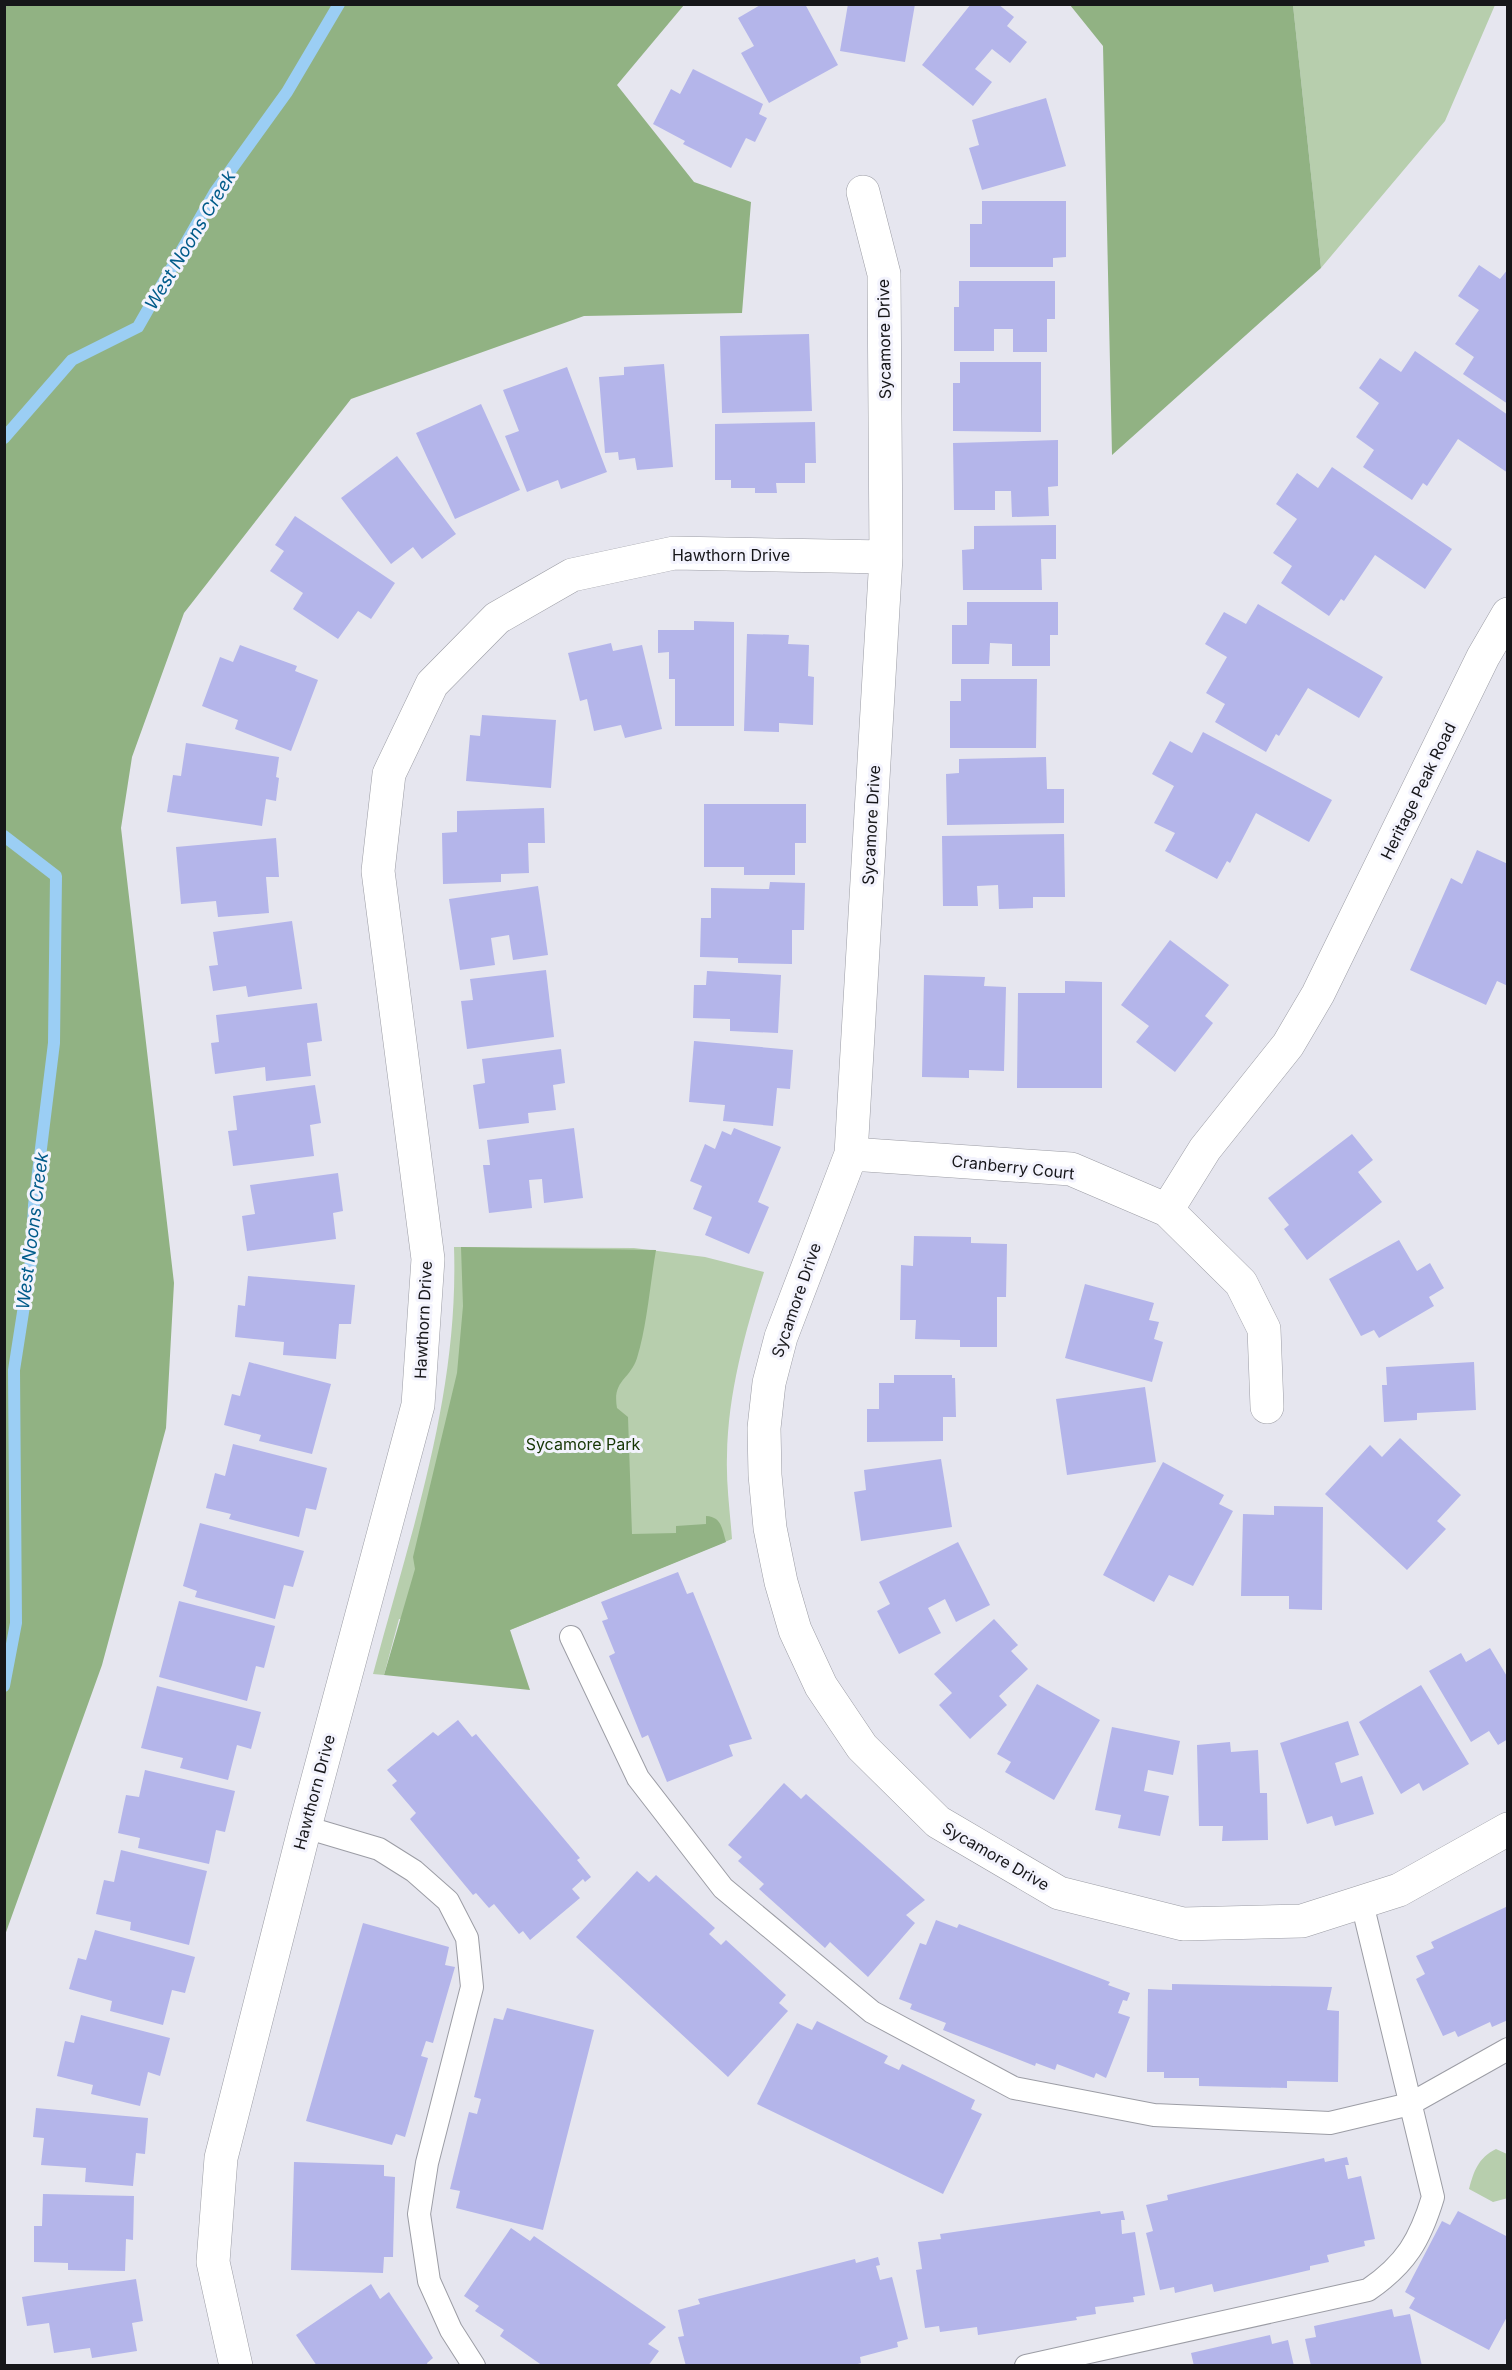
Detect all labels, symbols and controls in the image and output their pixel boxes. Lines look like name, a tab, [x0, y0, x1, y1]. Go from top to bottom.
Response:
water label: West Noons Creek	[140, 166, 240, 313]
street label: Sycamore Drive	[873, 279, 895, 399]
street label: Hawthorn Drive	[672, 545, 790, 565]
street label: Heritage Peak Road	[1376, 719, 1460, 863]
street label: Sycamore Drive	[858, 764, 884, 886]
water label: West Noons Creek	[12, 1150, 52, 1311]
street label: Cranberry Court	[951, 1151, 1075, 1183]
street label: Sycamore Drive	[767, 1240, 825, 1360]
street label: Hawthorn Drive	[410, 1260, 436, 1380]
park label: Sycamore Park	[526, 1434, 641, 1454]
street label: Hawthorn Drive	[289, 1732, 339, 1852]
street label: Sycamore Drive	[939, 1817, 1053, 1895]

